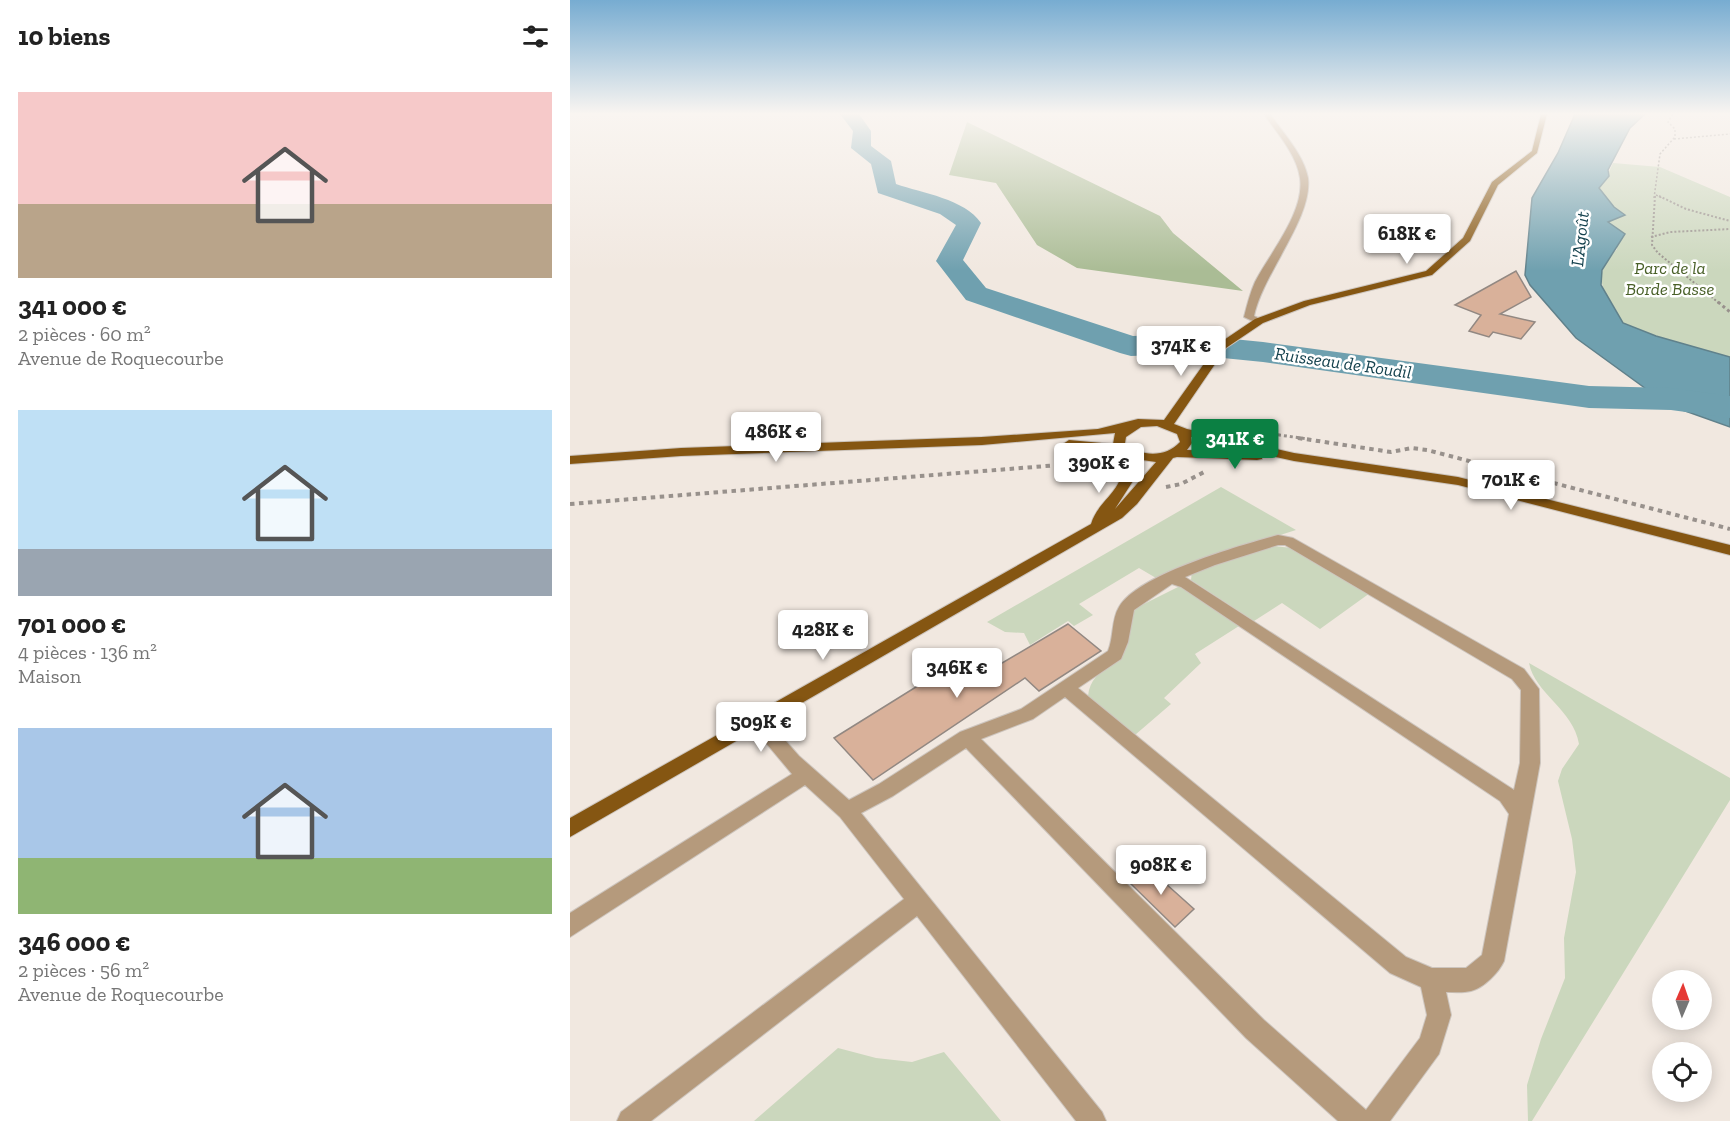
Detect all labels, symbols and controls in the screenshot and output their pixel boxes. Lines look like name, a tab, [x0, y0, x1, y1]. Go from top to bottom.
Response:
text: 10 biens	[18, 20, 110, 52]
icon: filters	[519, 20, 552, 53]
icon: home	[231, 131, 339, 239]
water label: L'Agoût	[1566, 210, 1594, 268]
pin: 618K €	[1358, 214, 1456, 265]
text: 618K €	[1378, 221, 1436, 245]
park label: Parc de la Borde Basse	[1626, 257, 1715, 300]
text: 341 000 €	[18, 290, 127, 322]
text: 2 pièces · 60 m²	[18, 322, 151, 346]
pin: 374K €	[1132, 326, 1230, 377]
text: 374K €	[1151, 333, 1211, 357]
water label: Ruisseau de Roudil	[1273, 343, 1413, 383]
text: Avenue de Roquecourbe	[18, 346, 224, 370]
pin: 486K €	[727, 412, 825, 463]
text: 486K €	[745, 419, 807, 443]
pin: 341K €	[1186, 419, 1284, 470]
text: 341K €	[1205, 426, 1265, 450]
pin: 390K €	[1050, 443, 1148, 494]
icon: home	[231, 449, 339, 557]
text: 390K €	[1068, 450, 1130, 474]
pin: 701K €	[1462, 460, 1560, 511]
text: 701K €	[1482, 467, 1540, 491]
text: 701 000 €	[18, 608, 126, 640]
pin: 428K €	[774, 610, 872, 661]
text: 428K €	[792, 617, 854, 641]
text: 4 pièces · 136 m²	[18, 640, 157, 664]
pin: 346K €	[908, 648, 1006, 699]
text: 346K €	[926, 655, 988, 679]
text: Maison	[18, 664, 81, 688]
pin: 509K €	[712, 702, 810, 753]
text: 509K €	[730, 709, 792, 733]
icon: home	[231, 767, 339, 875]
pin: 908K €	[1112, 845, 1210, 896]
text: 908K €	[1130, 852, 1192, 876]
text: 346 000 €	[18, 926, 131, 958]
text: 2 pièces · 56 m²	[18, 958, 149, 982]
north arrow	[1652, 970, 1712, 1030]
map controls	[1652, 970, 1712, 1102]
text: Avenue de Roquecourbe	[18, 982, 224, 1006]
button: locate	[1652, 1042, 1712, 1102]

